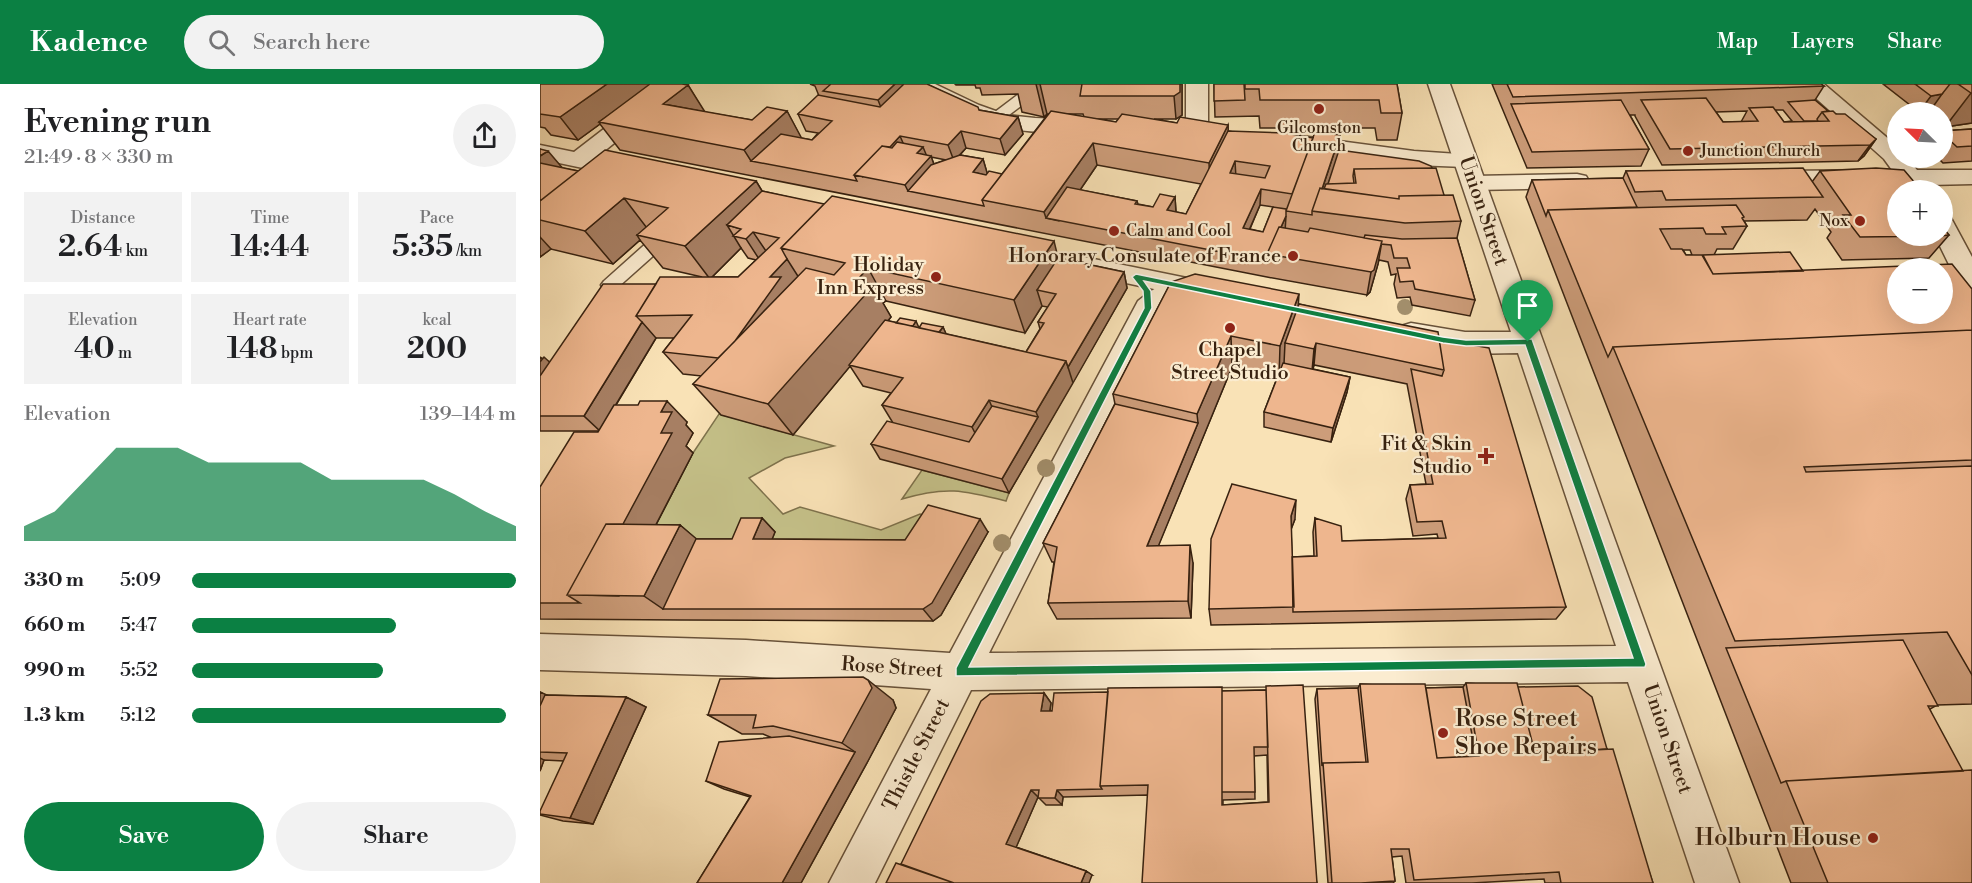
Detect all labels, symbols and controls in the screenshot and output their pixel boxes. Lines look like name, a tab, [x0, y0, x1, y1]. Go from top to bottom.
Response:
search box	[184, 15, 604, 69]
text: Kadence	[30, 25, 148, 60]
icon: search	[205, 26, 238, 59]
text: Search here	[253, 29, 370, 56]
text: Map	[1717, 29, 1758, 55]
text: Layers	[1791, 29, 1854, 55]
text: Share	[1887, 29, 1942, 55]
text: Evening run	[24, 102, 211, 143]
marker: Gilcomston Church	[1312, 102, 1326, 116]
north arrow	[1887, 102, 1953, 168]
map controls	[1887, 102, 1953, 324]
button: share	[453, 104, 516, 167]
place label: Gilcomston Church	[1277, 118, 1361, 156]
place label: Junction Church	[1699, 141, 1821, 161]
marker: Junction Church	[1681, 144, 1695, 158]
text: 21:49 · 8 × 330 m	[24, 145, 173, 170]
street label: Union Street	[1453, 153, 1513, 269]
button: +	[1887, 180, 1953, 246]
text: Distance	[71, 208, 135, 228]
text: Time	[251, 208, 289, 228]
text: Pace	[420, 208, 454, 228]
place label: Nox	[1820, 211, 1849, 231]
marker: Nox	[1853, 214, 1867, 228]
place label: Calm and Cool	[1126, 221, 1231, 241]
marker: Calm and Cool	[1107, 224, 1121, 238]
text: 2.64	[58, 228, 122, 266]
text: 14:44	[231, 228, 309, 266]
text: 5:35	[392, 228, 453, 266]
text: km	[122, 241, 148, 261]
text: /km	[453, 241, 482, 261]
place label: Honorary Consulate of France	[1008, 244, 1281, 269]
marker: Honorary Consulate of France	[1286, 249, 1300, 263]
place label: Holiday Inn Express	[817, 253, 924, 301]
button: −	[1887, 258, 1953, 324]
marker: Holiday Inn Express	[929, 270, 943, 284]
pin	[1502, 280, 1553, 342]
icon: arrive	[1511, 289, 1544, 322]
text: Elevation	[68, 310, 138, 330]
text: Heart rate	[233, 310, 307, 330]
text: kcal	[422, 310, 452, 330]
marker: Chapel Street Studio	[1223, 321, 1237, 335]
text: 40	[74, 330, 115, 368]
text: 148	[227, 330, 278, 368]
text: 200	[407, 330, 467, 368]
place label: Chapel Street Studio	[1171, 338, 1289, 386]
text: m	[115, 343, 132, 363]
text: bpm	[278, 343, 313, 363]
text: Elevation	[24, 402, 111, 427]
text: 139–144 m	[420, 402, 516, 427]
place label: Fit & Skin Studio	[1381, 432, 1472, 480]
marker: Fit & Skin Studio	[1477, 447, 1495, 465]
text: 330 m	[24, 568, 84, 593]
text: 5:09	[120, 568, 161, 593]
text: 660 m	[24, 613, 85, 638]
text: 5:47	[120, 613, 157, 638]
street label: Rose Street	[840, 652, 944, 684]
text: 990 m	[24, 658, 85, 683]
text: 5:52	[120, 658, 158, 683]
street label: Union Street	[1637, 681, 1697, 797]
street label: Thistle Street	[878, 695, 956, 815]
text: 1.3 km	[24, 703, 85, 728]
text: 5:12	[120, 703, 156, 728]
place label: Rose Street Shoe Repairs	[1455, 704, 1597, 762]
marker: Rose Street Shoe Repairs	[1436, 726, 1450, 740]
button: Save	[24, 802, 264, 871]
button: Share	[276, 802, 516, 871]
place label: Holburn House	[1695, 823, 1861, 853]
marker: Holburn House	[1866, 831, 1880, 845]

